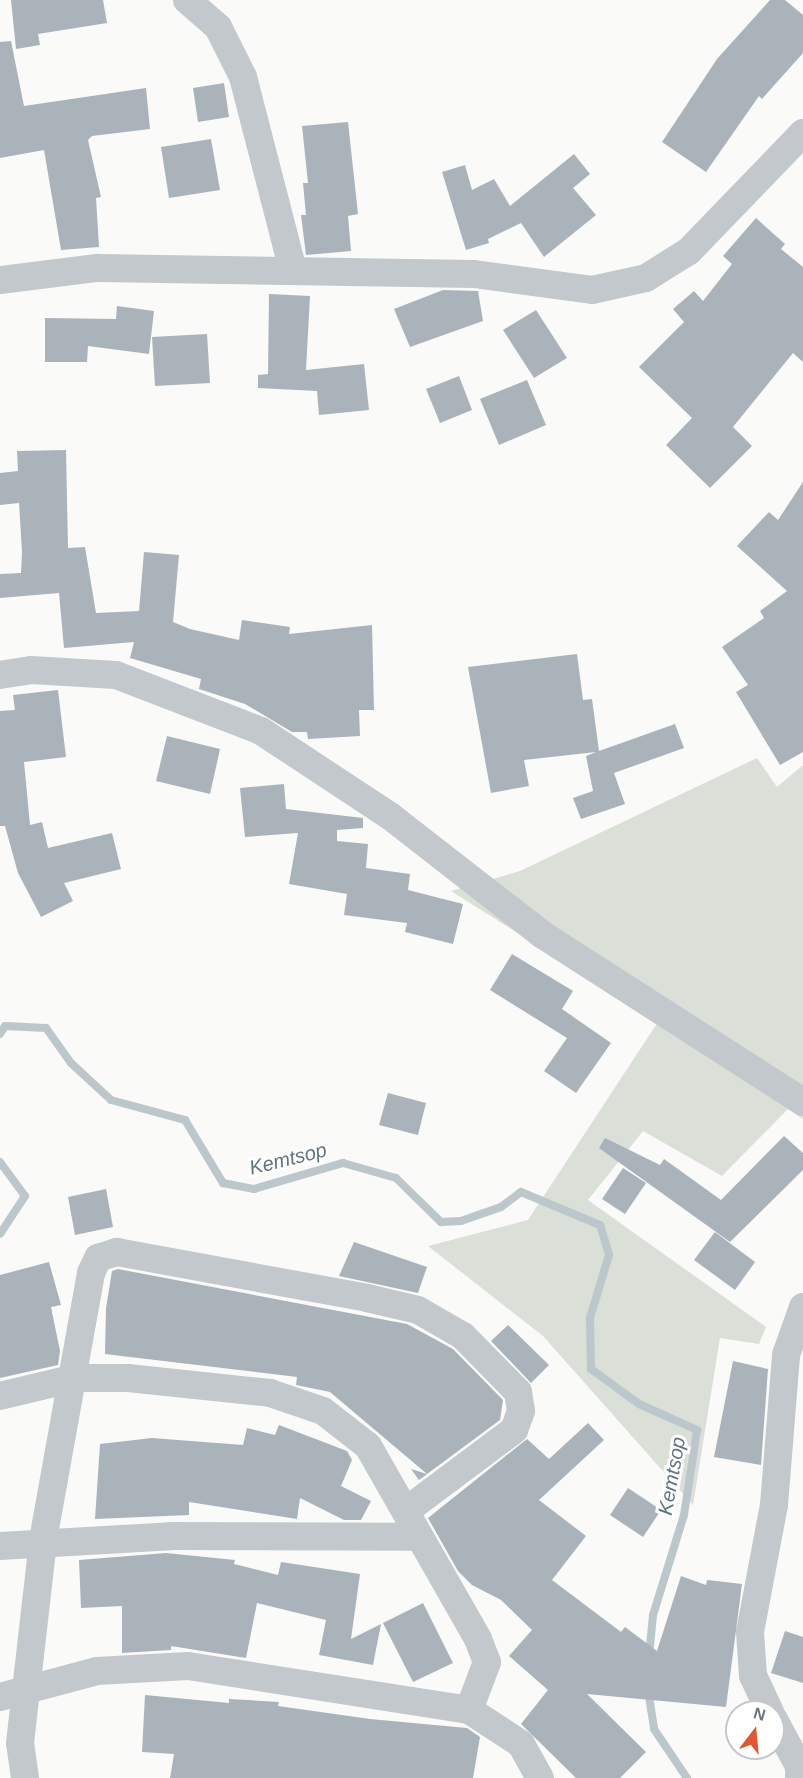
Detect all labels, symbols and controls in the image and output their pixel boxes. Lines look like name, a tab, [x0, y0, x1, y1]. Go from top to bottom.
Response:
water label: Kemtsop	[247, 1138, 329, 1180]
water label: Kemtsop	[653, 1435, 691, 1517]
north arrow	[725, 1700, 785, 1760]
text: N	[752, 1704, 767, 1724]

